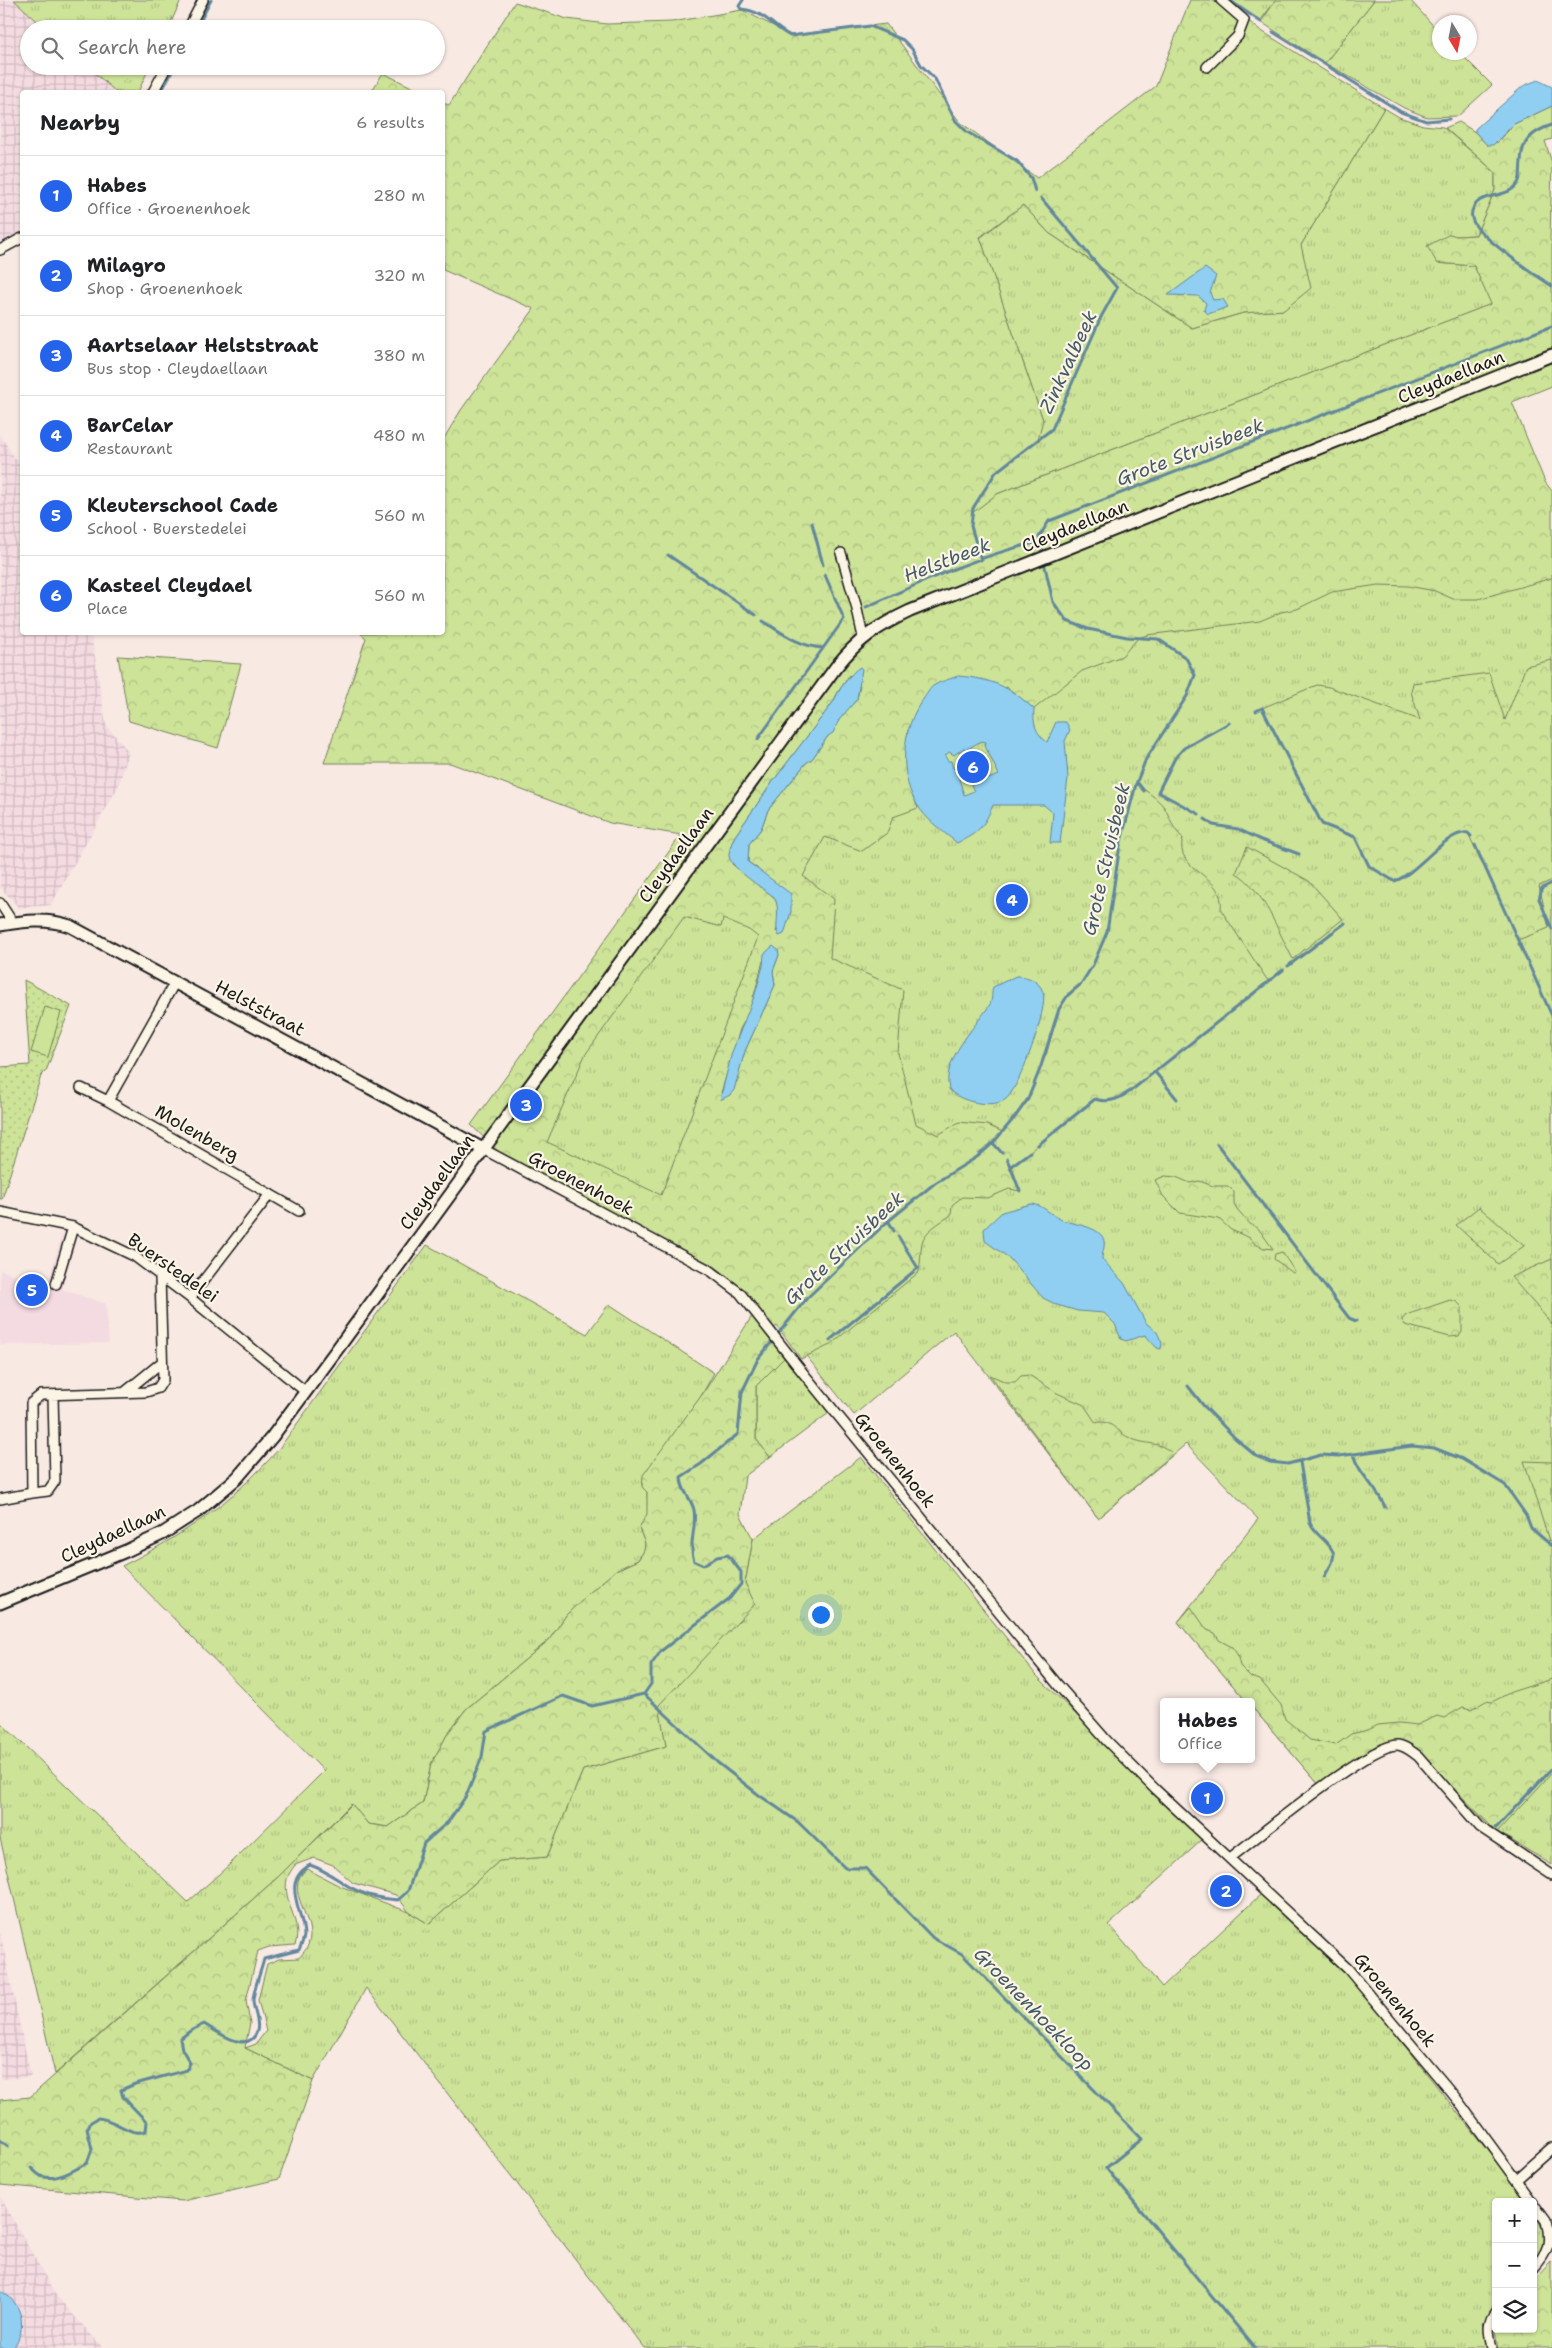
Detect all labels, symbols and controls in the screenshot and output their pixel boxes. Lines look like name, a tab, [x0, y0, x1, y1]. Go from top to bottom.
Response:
north arrow	[1432, 15, 1477, 60]
search box	[20, 20, 445, 75]
icon: search	[38, 34, 66, 62]
text: Search here	[78, 35, 187, 60]
text: Nearby	[40, 109, 120, 137]
text: 6 results	[356, 112, 425, 133]
text: Habes	[87, 173, 147, 198]
text: 1	[52, 185, 60, 206]
text: 280 m	[373, 185, 425, 206]
text: Office · Groenenhoek	[87, 198, 251, 219]
text: Milagro	[87, 253, 166, 278]
text: 2	[50, 265, 62, 286]
text: 320 m	[374, 265, 425, 286]
text: Shop · Groenenhoek	[87, 278, 243, 299]
water label: Zinkvalbeek	[1033, 306, 1103, 418]
text: Aartselaar Helststraat	[87, 333, 319, 358]
text: 3	[50, 345, 62, 366]
text: 380 m	[373, 345, 425, 366]
street label: Cleydaellaan	[1394, 345, 1508, 409]
text: Bus stop · Cleydaellaan	[87, 358, 268, 379]
water label: Grote Struisbeek	[1113, 412, 1267, 492]
text: BarCelar	[87, 413, 174, 438]
text: 4	[50, 425, 62, 446]
text: 480 m	[373, 425, 425, 446]
text: Restaurant	[87, 438, 173, 459]
text: Kleuterschool Cade	[87, 493, 278, 518]
street label: Cleydaellaan	[1018, 494, 1132, 558]
text: 5	[51, 505, 61, 526]
text: 560 m	[374, 505, 425, 526]
text: School · Buerstedelei	[87, 518, 247, 539]
water label: Helstbeek	[900, 532, 994, 588]
text: Kasteel Cleydael	[87, 573, 252, 598]
text: 6	[50, 585, 62, 606]
text: 560 m	[374, 585, 425, 606]
text: Place	[87, 598, 128, 619]
pin: 6	[957, 748, 989, 786]
water label: Grote Struisbeek	[1076, 780, 1136, 938]
street label: Cleydaellaan	[633, 802, 719, 908]
pin: 4	[996, 881, 1028, 919]
street label: Helststraat	[211, 974, 309, 1042]
pin: 3	[510, 1086, 542, 1124]
street label: Molenberg	[151, 1099, 243, 1167]
street label: Cleydaellaan	[394, 1129, 480, 1235]
street label: Groenenhoek	[524, 1145, 638, 1221]
water label: Grote Struisbeek	[778, 1186, 910, 1310]
street label: Buerstedelei	[123, 1228, 223, 1308]
pin: 5	[16, 1271, 48, 1309]
street label: Groenenhoek	[849, 1407, 941, 1513]
street label: Cleydaellaan	[57, 1499, 169, 1569]
your location	[808, 1602, 834, 1628]
popup	[1160, 1698, 1255, 1763]
text: Habes	[1178, 1708, 1237, 1733]
text: Office	[1178, 1733, 1223, 1754]
pin: 1	[1191, 1779, 1223, 1817]
pin: 2	[1210, 1872, 1242, 1910]
water label: Groenenhoekloop	[968, 1942, 1100, 2076]
street label: Groenenhoek	[1348, 1948, 1442, 2052]
map controls	[1492, 2198, 1537, 2333]
button: +	[1492, 2198, 1537, 2243]
button: −	[1492, 2243, 1537, 2288]
button: layers	[1492, 2288, 1537, 2333]

